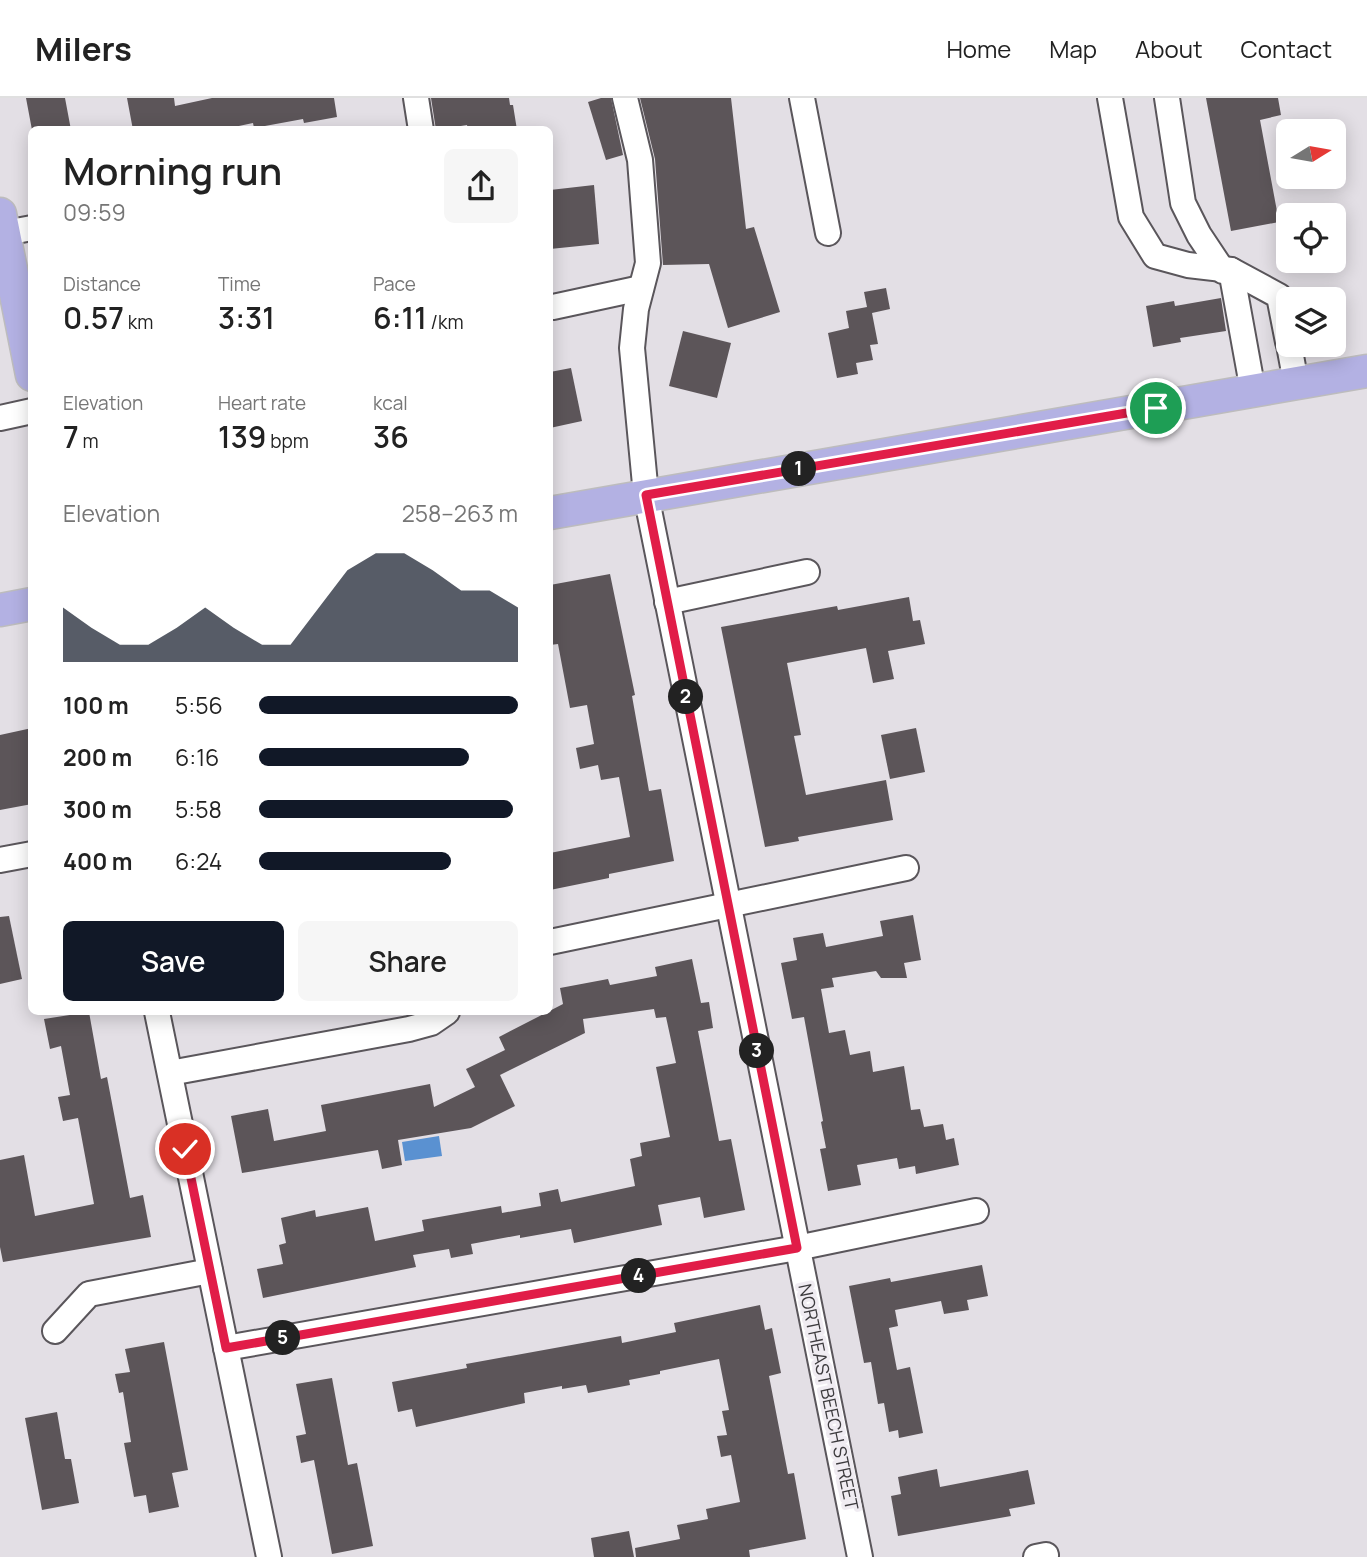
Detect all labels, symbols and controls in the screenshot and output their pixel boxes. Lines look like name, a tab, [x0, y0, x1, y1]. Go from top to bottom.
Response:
text: Milers	[35, 26, 132, 71]
text: Home	[946, 32, 1011, 65]
text: Map	[1049, 32, 1097, 65]
text: About	[1135, 32, 1203, 65]
text: Contact	[1241, 32, 1332, 65]
north arrow	[1276, 119, 1346, 189]
map controls	[1276, 119, 1346, 357]
text: Morning run	[63, 144, 282, 196]
button: share	[444, 149, 518, 223]
text: 09:59	[63, 196, 126, 228]
button: locate	[1276, 203, 1346, 273]
text: Distance	[63, 271, 141, 297]
text: Time	[218, 271, 261, 297]
text: Pace	[373, 271, 416, 297]
button: layers	[1276, 287, 1346, 357]
text: 0.57	[63, 297, 124, 338]
text: 3:31	[218, 297, 275, 338]
text: 6:11	[373, 297, 427, 338]
text: km	[124, 309, 153, 335]
text: /km	[427, 309, 464, 335]
pin	[1126, 378, 1186, 438]
icon: arrive	[1137, 389, 1175, 427]
text: Elevation	[63, 390, 143, 416]
text: Heart rate	[218, 390, 306, 416]
text: kcal	[373, 390, 408, 416]
text: 7	[63, 416, 79, 457]
text: 139	[218, 416, 266, 457]
text: 36	[373, 416, 409, 457]
text: m	[79, 428, 99, 454]
text: bpm	[266, 428, 309, 454]
pin: 1	[782, 452, 816, 486]
text: 1	[794, 455, 803, 481]
text: Elevation	[63, 497, 160, 529]
text: 258–263 m	[402, 497, 518, 529]
pin: 2	[668, 680, 704, 714]
text: 2	[680, 683, 691, 709]
text: 100 m	[63, 689, 129, 721]
text: 5:56	[175, 689, 223, 721]
text: 200 m	[63, 741, 132, 773]
text: 6:16	[175, 741, 219, 773]
text: 300 m	[63, 793, 132, 825]
text: 5:58	[175, 793, 222, 825]
text: 400 m	[63, 845, 133, 877]
text: 6:24	[175, 845, 222, 877]
button: Save	[63, 921, 284, 1001]
button: Share	[298, 921, 518, 1001]
pin: 3	[740, 1034, 774, 1068]
text: 3	[751, 1037, 762, 1063]
pin	[155, 1119, 215, 1179]
icon: check	[166, 1130, 204, 1168]
pin: 4	[622, 1258, 656, 1294]
text: 4	[633, 1262, 644, 1288]
street label: NORTHEAST BEECH STREET	[793, 1282, 865, 1512]
pin: 5	[266, 1320, 300, 1356]
text: 5	[277, 1324, 288, 1350]

